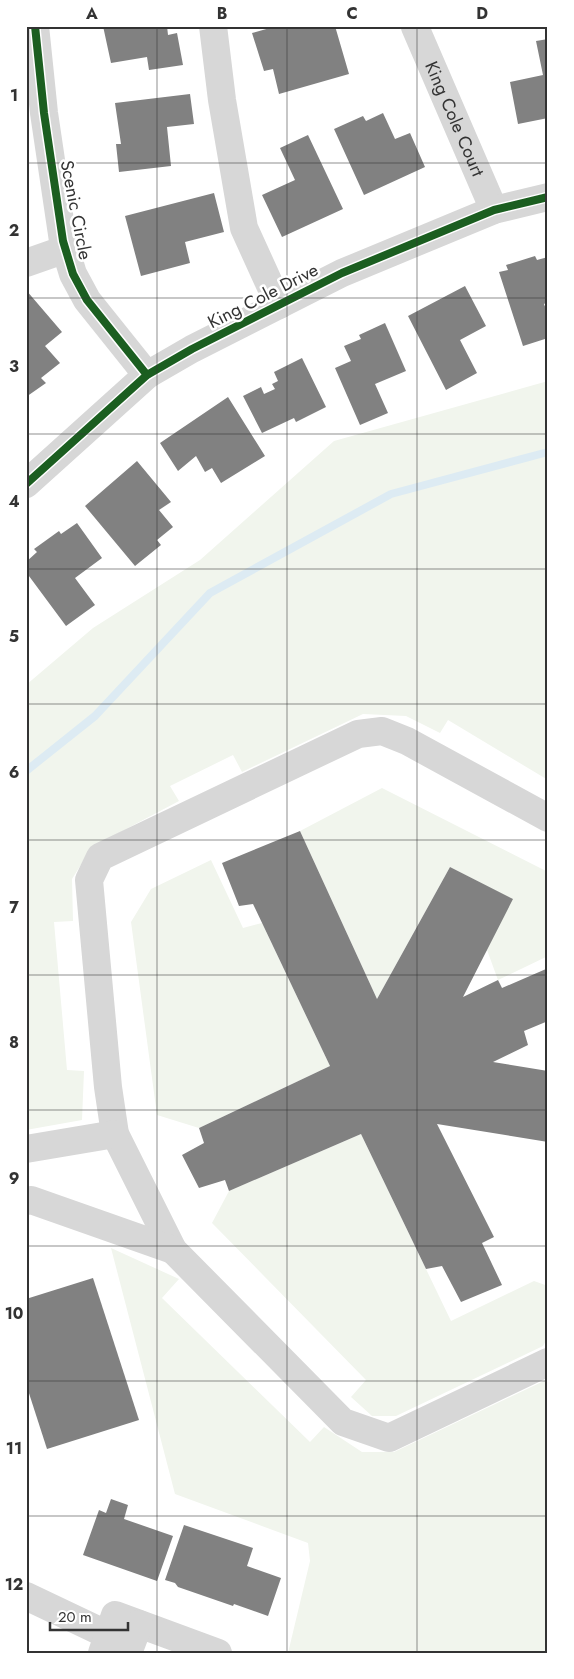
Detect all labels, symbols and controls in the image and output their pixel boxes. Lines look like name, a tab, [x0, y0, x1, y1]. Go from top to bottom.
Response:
text: A	[85, 2, 98, 25]
text: B	[217, 2, 227, 25]
text: C	[346, 2, 358, 25]
text: D	[476, 2, 488, 25]
street label: King Cole Court	[418, 57, 491, 181]
text: 1	[10, 84, 18, 107]
street label: Scenic Circle	[54, 158, 98, 262]
text: 2	[9, 219, 19, 242]
street label: King Cole Drive	[203, 257, 323, 335]
text: 3	[9, 355, 19, 378]
text: 4	[8, 490, 20, 513]
text: 5	[9, 625, 19, 648]
text: 6	[9, 761, 19, 784]
text: 7	[9, 896, 19, 919]
text: 8	[9, 1031, 19, 1054]
text: 9	[9, 1167, 19, 1190]
text: 10	[5, 1302, 23, 1325]
text: 11	[6, 1437, 22, 1460]
text: 12	[5, 1573, 23, 1596]
scale bar	[50, 1599, 128, 1631]
text: 20 m	[58, 1606, 92, 1628]

